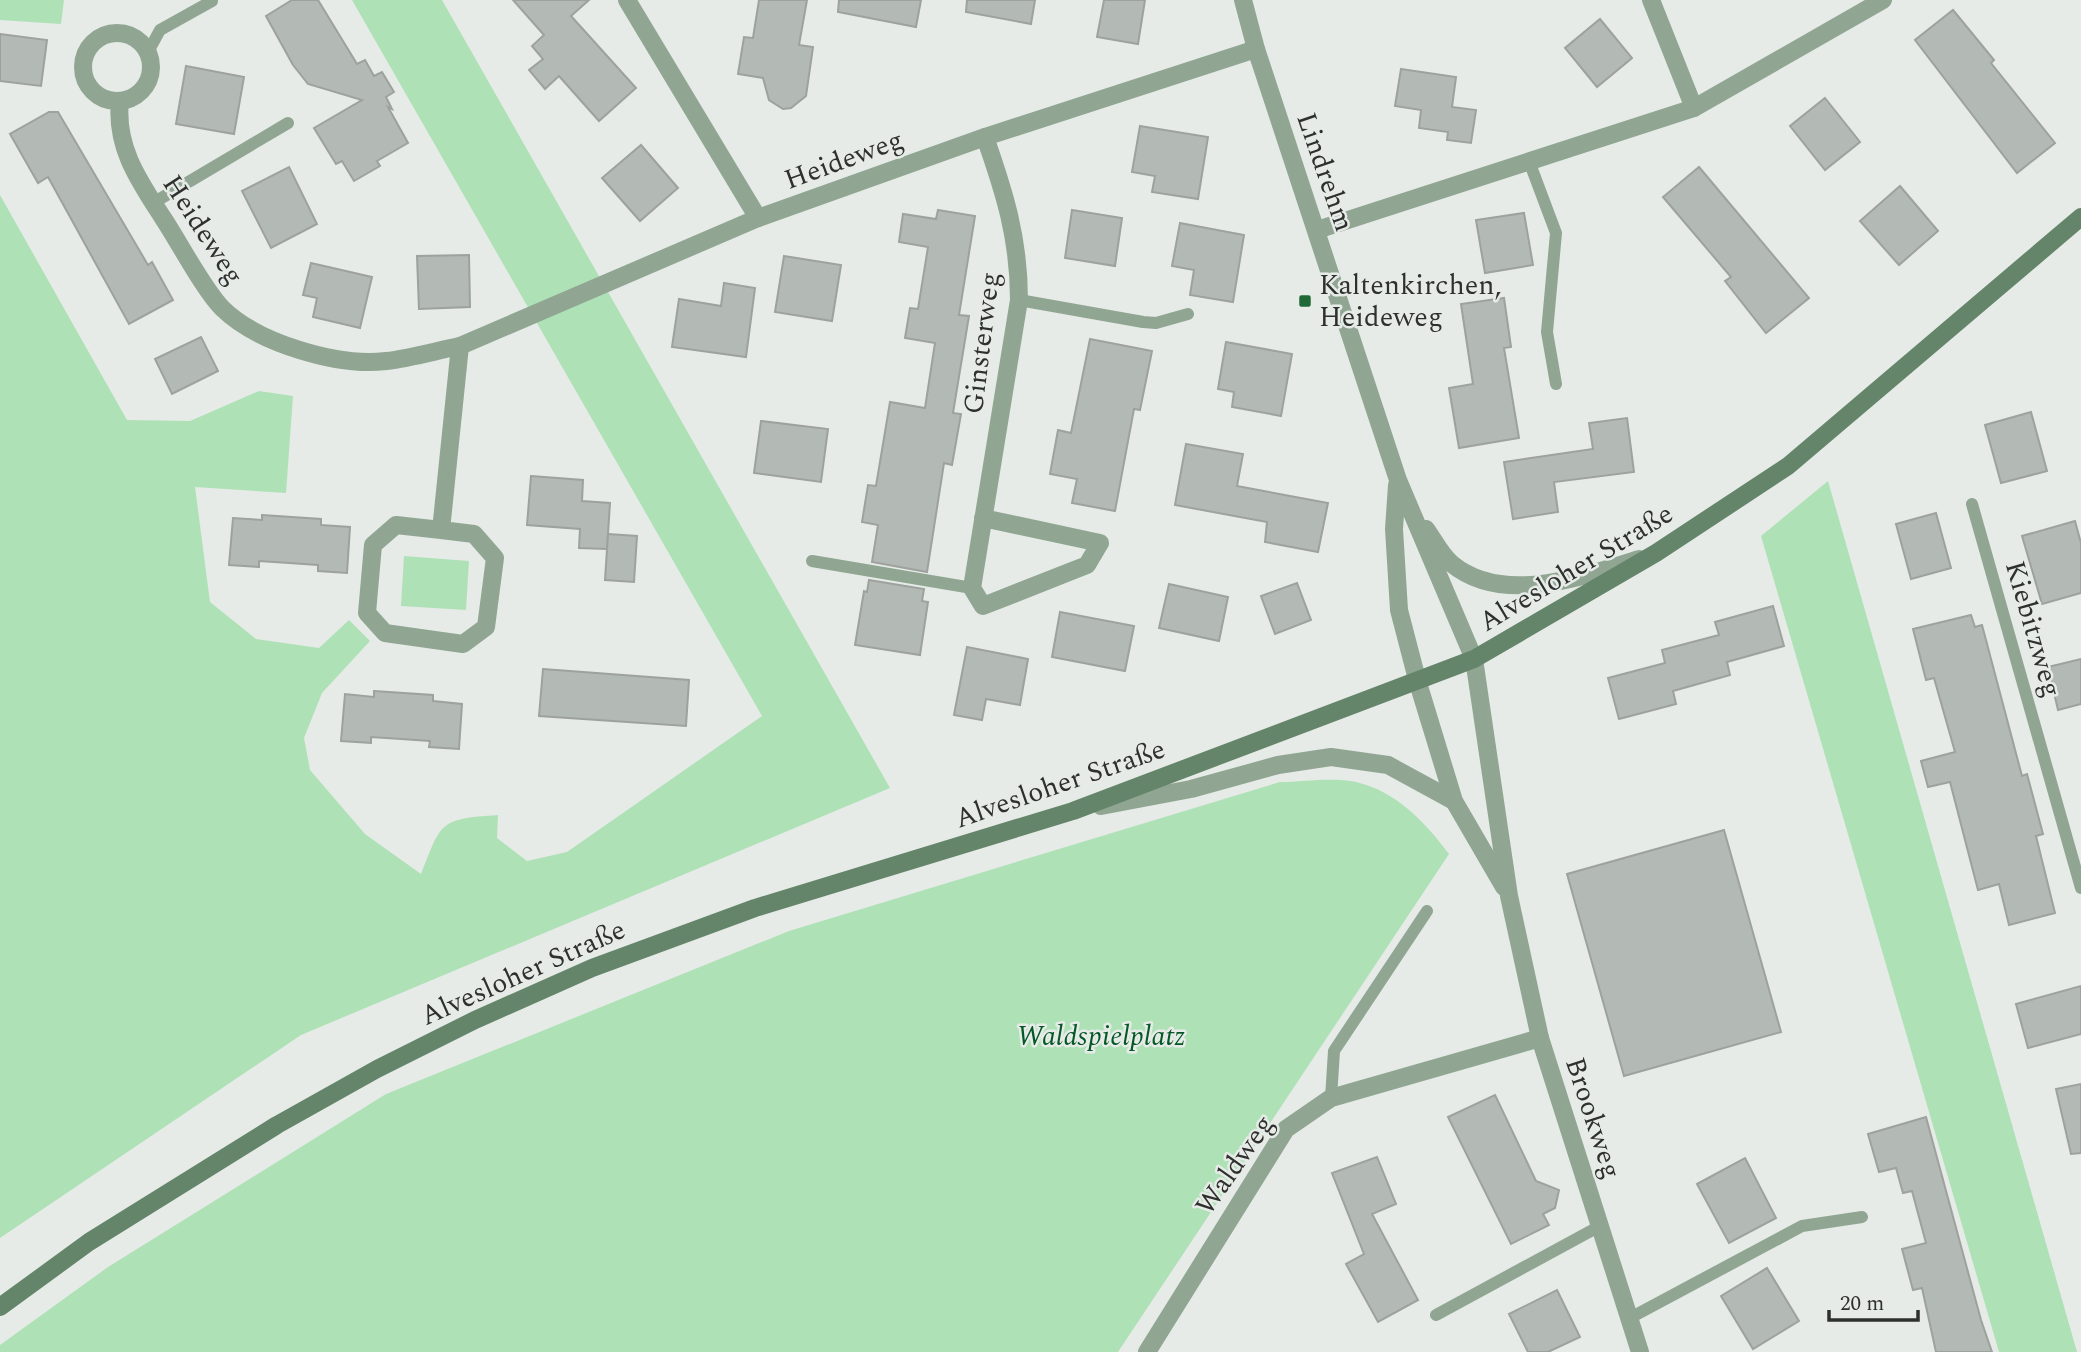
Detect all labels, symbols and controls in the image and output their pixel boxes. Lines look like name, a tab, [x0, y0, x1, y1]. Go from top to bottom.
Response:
street label: Lindrehm	[1285, 107, 1365, 237]
street label: Heideweg	[778, 119, 910, 201]
street label: Heideweg	[151, 166, 255, 294]
place label: Kaltenkirchen, Heideweg	[1319, 264, 1502, 339]
street label: Ginsterweg	[952, 269, 1012, 417]
marker: Kaltenkirchen, Heideweg	[1297, 293, 1313, 309]
street label: Alvesloher Straße	[1471, 493, 1681, 643]
street label: Kiebitzweg	[1993, 556, 2073, 702]
street label: Alvesloher Straße	[949, 728, 1171, 840]
street label: Alvesloher Straße	[414, 909, 632, 1037]
park label: Waldspielplatz	[1017, 1015, 1185, 1058]
street label: Brookweg	[1553, 1052, 1633, 1184]
street label: Waldweg	[1185, 1106, 1285, 1224]
scale bar	[1829, 1278, 1918, 1322]
text: 20 m	[1840, 1288, 1884, 1320]

